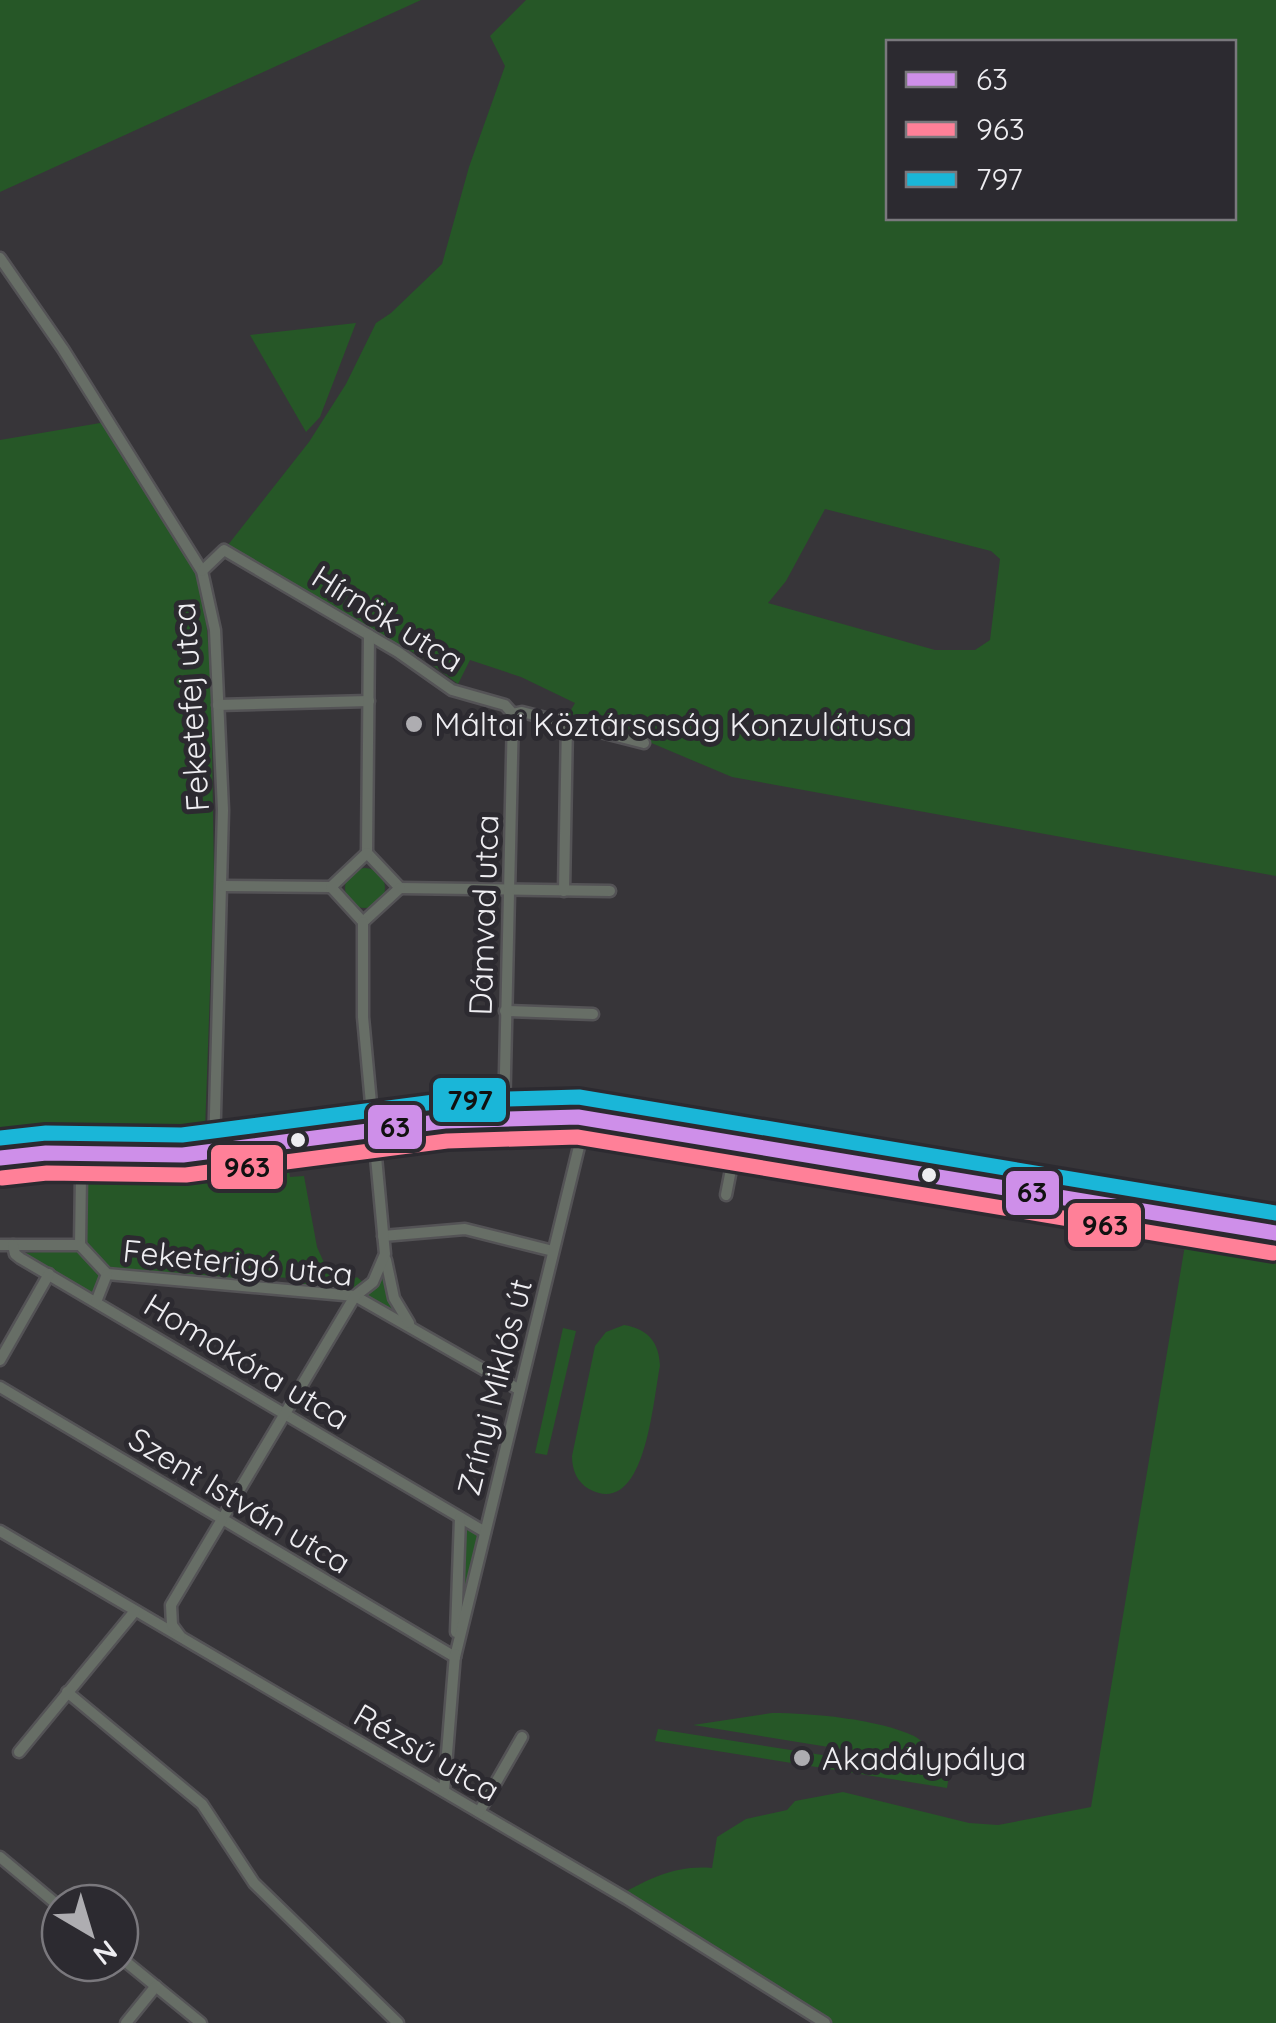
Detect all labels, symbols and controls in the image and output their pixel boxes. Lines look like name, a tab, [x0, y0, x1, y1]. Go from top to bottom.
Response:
legend	[886, 40, 1236, 220]
text: 63	[976, 60, 1008, 98]
text: 963	[976, 110, 1025, 148]
text: 797	[976, 160, 1023, 198]
street label: Hírnök utca	[305, 556, 471, 680]
street label: Feketefej utca	[163, 601, 217, 813]
place label: Máltai Köztársaság Konzulátusa	[434, 704, 912, 744]
marker: Máltai Köztársaság Konzulátusa	[403, 713, 425, 735]
street label: Dámvad utca	[460, 814, 506, 1016]
line badge: 797	[431, 1076, 508, 1124]
text: 797	[447, 1082, 493, 1117]
line badge: 63	[366, 1103, 424, 1151]
text: 63	[380, 1109, 410, 1144]
unlabelled marker	[288, 1130, 308, 1150]
line badge: 963	[209, 1143, 285, 1191]
text: 963	[224, 1149, 270, 1184]
unlabelled marker	[919, 1165, 939, 1185]
line badge: 63	[1004, 1169, 1061, 1217]
text: 63	[1017, 1174, 1047, 1209]
line badge: 963	[1066, 1201, 1143, 1249]
text: 963	[1082, 1207, 1128, 1242]
street label: Feketerigó utca	[121, 1230, 355, 1294]
street label: Zrínyi Miklós út	[448, 1275, 540, 1499]
street label: Homokóra utca	[137, 1284, 357, 1438]
street label: Szent István utca	[122, 1418, 358, 1582]
street label: Rézsű utca	[347, 1694, 507, 1810]
place label: Akadálypálya	[822, 1738, 1026, 1778]
marker: Akadálypálya	[791, 1747, 813, 1769]
north arrow	[40, 1883, 140, 1983]
text: N	[87, 1933, 125, 1973]

